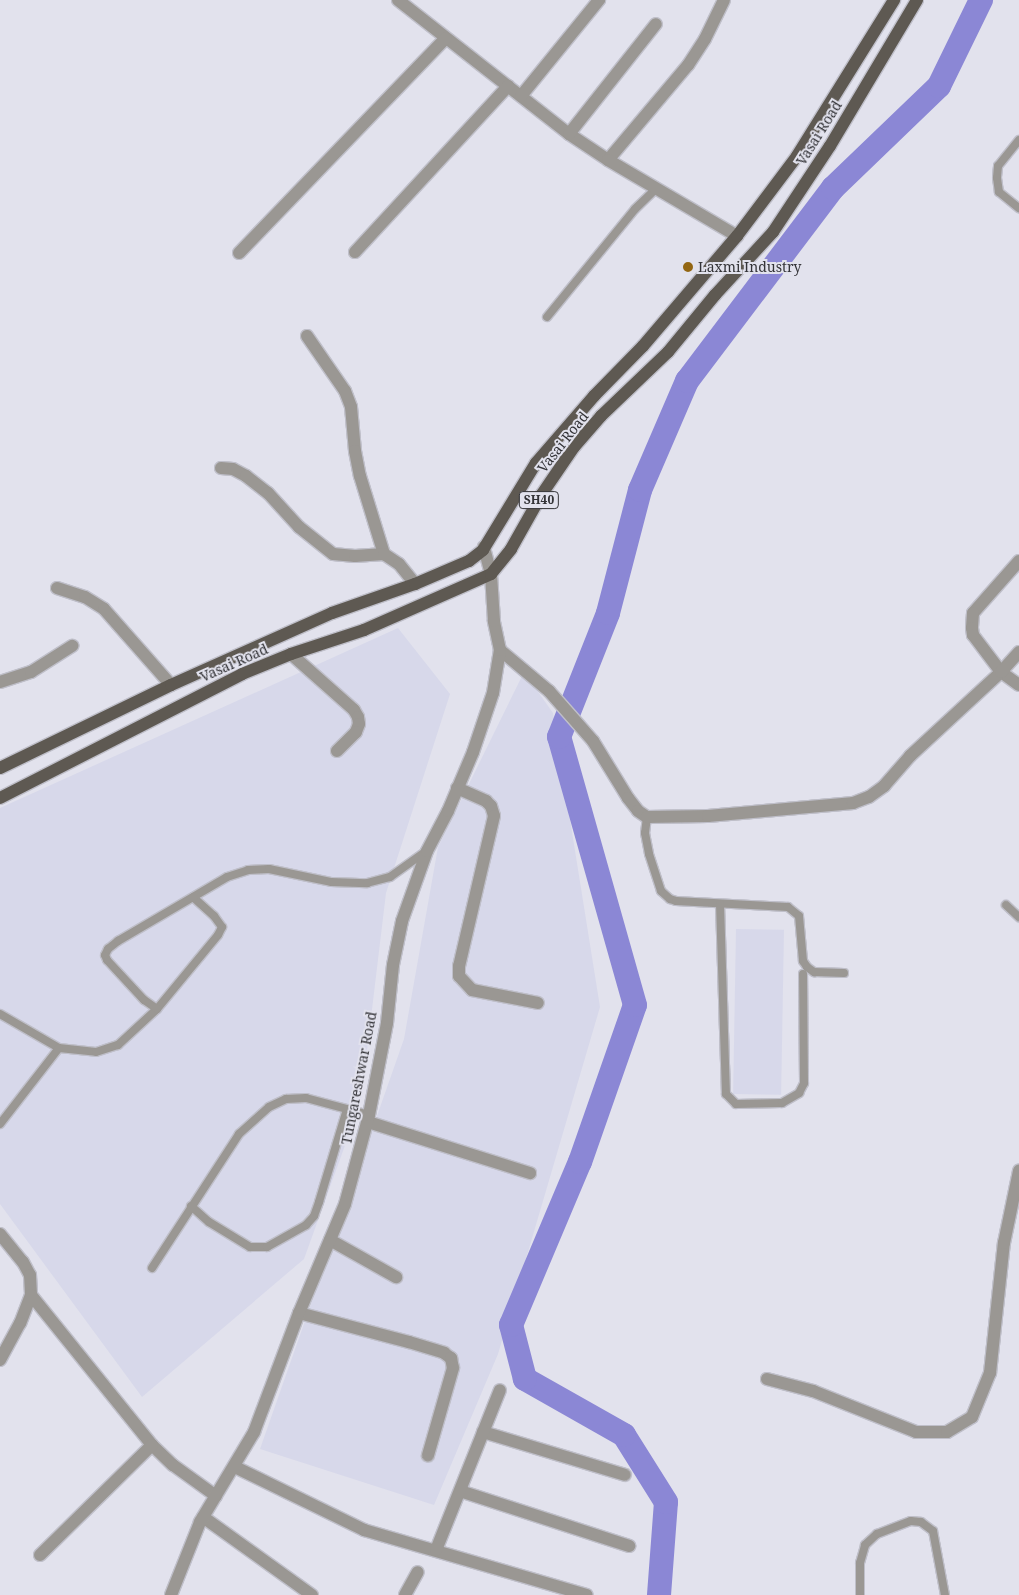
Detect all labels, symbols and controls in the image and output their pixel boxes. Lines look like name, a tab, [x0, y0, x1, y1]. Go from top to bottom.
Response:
street label: Vasai Road	[793, 98, 845, 168]
place label: Laxmi Industry	[698, 259, 801, 275]
marker: Laxmi Industry	[682, 261, 694, 273]
street label: Vasai Road	[534, 408, 592, 476]
road number: SH40	[518, 490, 560, 510]
street label: Vasai Road	[197, 641, 271, 685]
street label: Tungareshwar Road	[338, 1010, 380, 1146]

